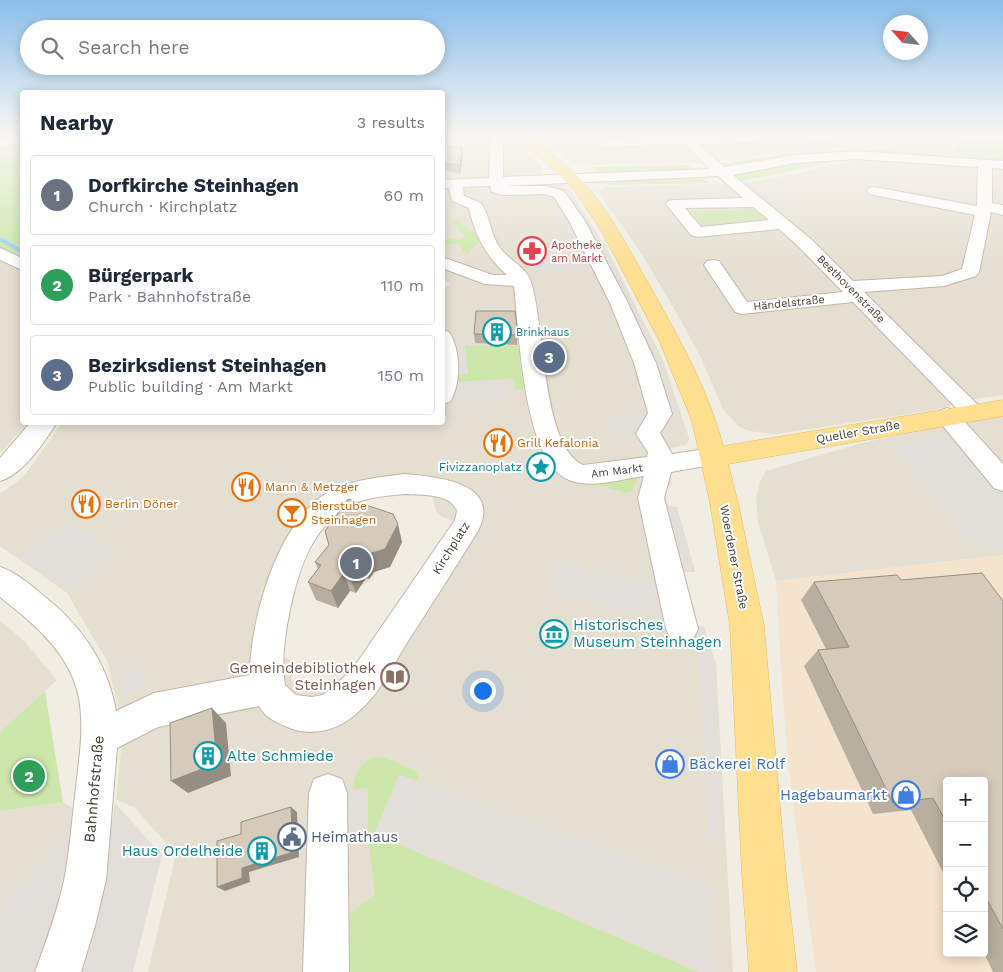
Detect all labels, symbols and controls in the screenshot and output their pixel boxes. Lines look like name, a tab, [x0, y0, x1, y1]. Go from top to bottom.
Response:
north arrow	[883, 15, 928, 60]
search box	[20, 20, 445, 75]
icon: search	[38, 34, 66, 62]
text: Search here	[78, 36, 189, 59]
text: Nearby	[40, 110, 113, 135]
text: 3 results	[357, 113, 425, 132]
text: Dorfkirche Steinhagen	[88, 174, 299, 197]
text: 1	[54, 186, 60, 205]
text: 60 m	[384, 186, 424, 205]
text: Church · Kirchplatz	[88, 197, 237, 216]
pharmacy icon: Apotheke am Markt	[517, 236, 547, 266]
place label: Apotheke am Markt	[551, 239, 603, 265]
street label: Beethovenstraße	[814, 252, 888, 326]
text: Bürgerpark	[88, 264, 193, 287]
text: 2	[52, 276, 62, 295]
text: 110 m	[381, 276, 424, 295]
text: Park · Bahnhofstraße	[88, 287, 251, 306]
street label: Händelstraße	[753, 293, 825, 313]
building icon: Brinkhaus	[482, 317, 512, 347]
place label: Brinkhaus	[516, 326, 569, 339]
pin: 3	[533, 338, 565, 376]
text: Bezirksdienst Steinhagen	[88, 354, 327, 377]
text: 3	[52, 366, 62, 385]
text: 150 m	[378, 366, 424, 385]
text: Public building · Am Markt	[88, 377, 293, 396]
street label: Queller Straße	[815, 418, 901, 446]
restaurant icon: Grill Kefalonia	[483, 428, 513, 458]
place label: Grill Kefalonia	[517, 436, 599, 450]
place icon: Fivizzanoplatz	[526, 452, 556, 482]
place label: Fivizzanoplatz	[439, 460, 522, 474]
street label: Am Markt	[590, 461, 644, 481]
restaurant icon: Mann & Metzger	[231, 472, 261, 502]
place label: Mann & Metzger	[265, 480, 359, 494]
restaurant icon: Berlin Döner	[71, 489, 101, 519]
place label: Berlin Döner	[105, 497, 178, 511]
bar icon: Bierstube Steinhagen	[277, 498, 307, 528]
place label: Bierstube Steinhagen	[311, 499, 376, 527]
street label: Woerdener Straße	[717, 504, 751, 610]
street label: Kirchplatz	[429, 519, 473, 577]
pin: 1	[340, 544, 372, 582]
place label: Historisches Museum Steinhagen	[573, 616, 722, 651]
museum icon: Historisches Museum Steinhagen	[539, 619, 569, 649]
place label: Gemeindebibliothek Steinhagen	[229, 659, 376, 694]
library icon: Gemeindebibliothek Steinhagen	[380, 662, 410, 692]
your location	[470, 678, 496, 704]
street label: Bahnhofstraße	[80, 735, 108, 843]
building icon: Alte Schmiede	[193, 741, 223, 771]
place label: Alte Schmiede	[227, 747, 334, 765]
shop icon: Bäckerei Rolf	[655, 749, 685, 779]
place label: Bäckerei Rolf	[689, 755, 786, 773]
pin: 2	[13, 757, 45, 795]
map controls	[943, 777, 988, 957]
button: +	[943, 777, 988, 822]
shop icon: Hagebaumarkt	[891, 780, 921, 810]
place label: Hagebaumarkt	[780, 786, 888, 804]
public building icon: Heimathaus	[277, 822, 307, 852]
button: −	[943, 822, 988, 867]
place label: Heimathaus	[311, 828, 398, 846]
building icon: Haus Ordelheide	[247, 836, 277, 866]
place label: Haus Ordelheide	[122, 842, 243, 860]
button: locate	[943, 867, 988, 912]
button: layers	[943, 912, 988, 957]

